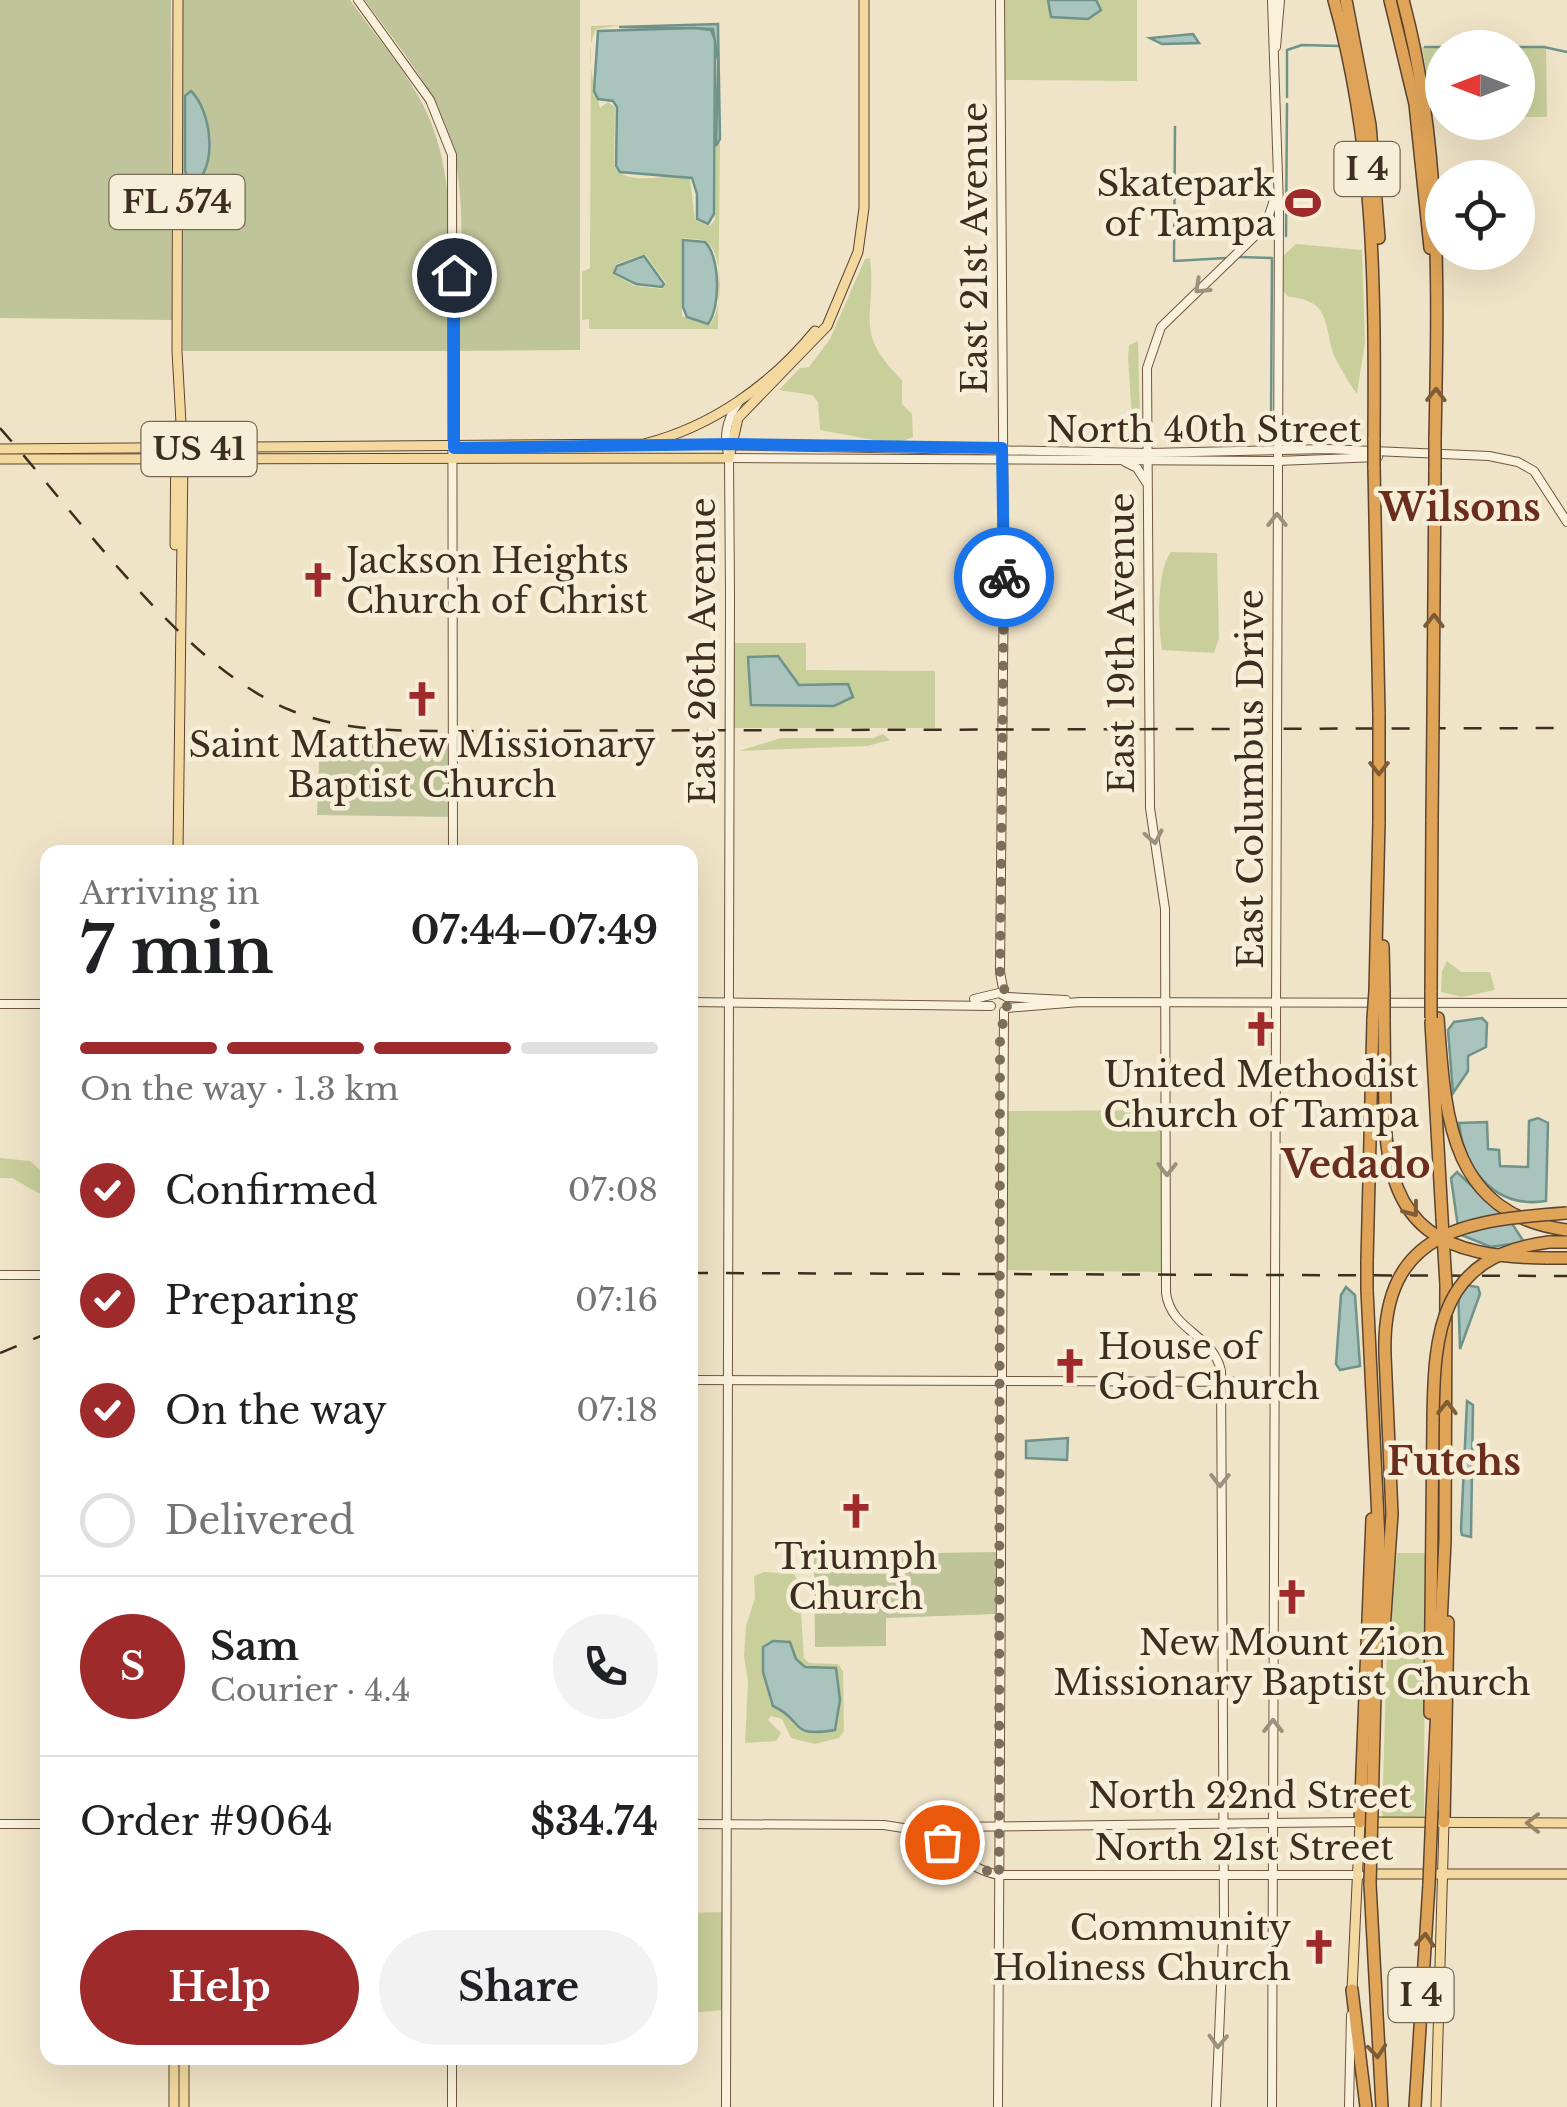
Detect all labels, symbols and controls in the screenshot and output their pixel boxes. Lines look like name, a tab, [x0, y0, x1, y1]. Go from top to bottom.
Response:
north arrow	[1425, 30, 1535, 140]
map controls	[1425, 30, 1535, 270]
street label: East 21st Avenue	[953, 102, 996, 394]
road number: I 4	[1334, 142, 1400, 196]
button: locate	[1425, 160, 1535, 270]
place label: Skatepark of Tampa	[1097, 162, 1276, 245]
road number: FL 574	[110, 175, 244, 229]
sports icon: Skatepark of Tampa	[1284, 184, 1322, 222]
pin	[412, 233, 497, 318]
icon: home	[427, 248, 482, 303]
one-way arrow	[1195, 275, 1213, 293]
one-way arrow	[1425, 387, 1447, 402]
street label: North 40th Street	[1046, 408, 1362, 451]
road number: US 41	[142, 422, 256, 476]
district label: Wilsons	[1377, 484, 1541, 531]
street label: East 19th Avenue	[1100, 492, 1143, 794]
street label: East 26th Avenue	[681, 497, 724, 805]
one-way arrow	[1266, 512, 1288, 528]
courier	[954, 527, 1054, 627]
place label: Jackson Heights Church of Christ	[342, 539, 648, 622]
icon: bike	[977, 550, 1032, 605]
church icon: Jackson Heights Church of Christ	[299, 561, 337, 599]
street label: East Columbus Drive	[1229, 589, 1272, 969]
one-way arrow	[1424, 613, 1445, 629]
church icon: Saint Matthew Missionary Baptist Church	[403, 680, 441, 718]
place label: Saint Matthew Missionary Baptist Church	[188, 723, 656, 806]
one-way arrow	[1368, 762, 1390, 777]
one-way arrow	[1142, 828, 1163, 845]
text: Arriving in	[80, 873, 259, 913]
text: 07:44–07:49	[411, 907, 658, 954]
text: 7 min	[80, 910, 273, 991]
church icon: United Methodist Church of Tampa	[1242, 1010, 1280, 1048]
place label: United Methodist Church of Tampa	[1103, 1053, 1419, 1136]
text: On the way · 1.3 km	[80, 1069, 399, 1109]
district label: Vedado	[1279, 1141, 1431, 1188]
one-way arrow	[1156, 1162, 1178, 1178]
icon: check	[80, 1163, 135, 1218]
text: Confirmed	[165, 1167, 378, 1214]
text: 07:08	[568, 1170, 658, 1210]
one-way arrow	[1400, 1199, 1417, 1217]
icon: check	[80, 1273, 135, 1328]
text: Preparing	[165, 1277, 357, 1324]
text: 07:16	[575, 1280, 658, 1320]
place label: House of God Church	[1098, 1325, 1320, 1408]
church icon: House of God Church	[1051, 1347, 1089, 1385]
icon: check	[80, 1383, 135, 1438]
text: On the way	[165, 1387, 387, 1434]
text: 07:18	[576, 1390, 658, 1430]
one-way arrow	[1436, 1400, 1458, 1416]
district label: Futchs	[1387, 1438, 1521, 1485]
one-way arrow	[1209, 1472, 1231, 1488]
church icon: Triumph Church	[837, 1492, 875, 1530]
text: Delivered	[165, 1497, 355, 1544]
place label: Triumph Church	[774, 1535, 938, 1618]
church icon: New Mount Zion Missionary Baptist Church	[1273, 1578, 1311, 1616]
button: phone	[553, 1614, 658, 1719]
place label: New Mount Zion Missionary Baptist Church	[1053, 1621, 1531, 1704]
text: Sam	[210, 1623, 299, 1670]
text: S	[120, 1643, 145, 1690]
text: Courier · 4.4	[210, 1670, 410, 1710]
one-way arrow	[1262, 1717, 1284, 1732]
street label: North 22nd Street	[1088, 1774, 1412, 1817]
text: Order #9064	[80, 1798, 333, 1845]
text: $34.74	[531, 1798, 658, 1845]
pin	[900, 1800, 985, 1885]
one-way arrow	[1524, 1812, 1540, 1833]
icon: bag	[915, 1815, 970, 1870]
street label: North 21st Street	[1094, 1826, 1394, 1869]
place label: Community Holiness Church	[993, 1906, 1291, 1989]
church icon: Community Holiness Church	[1300, 1928, 1338, 1966]
button: Help	[80, 1930, 359, 2045]
button: Share	[379, 1930, 658, 2045]
one-way arrow	[1414, 1932, 1436, 1948]
road number: I 4	[1388, 1968, 1454, 2022]
one-way arrow	[1207, 2034, 1228, 2050]
one-way arrow	[1366, 2044, 1388, 2060]

